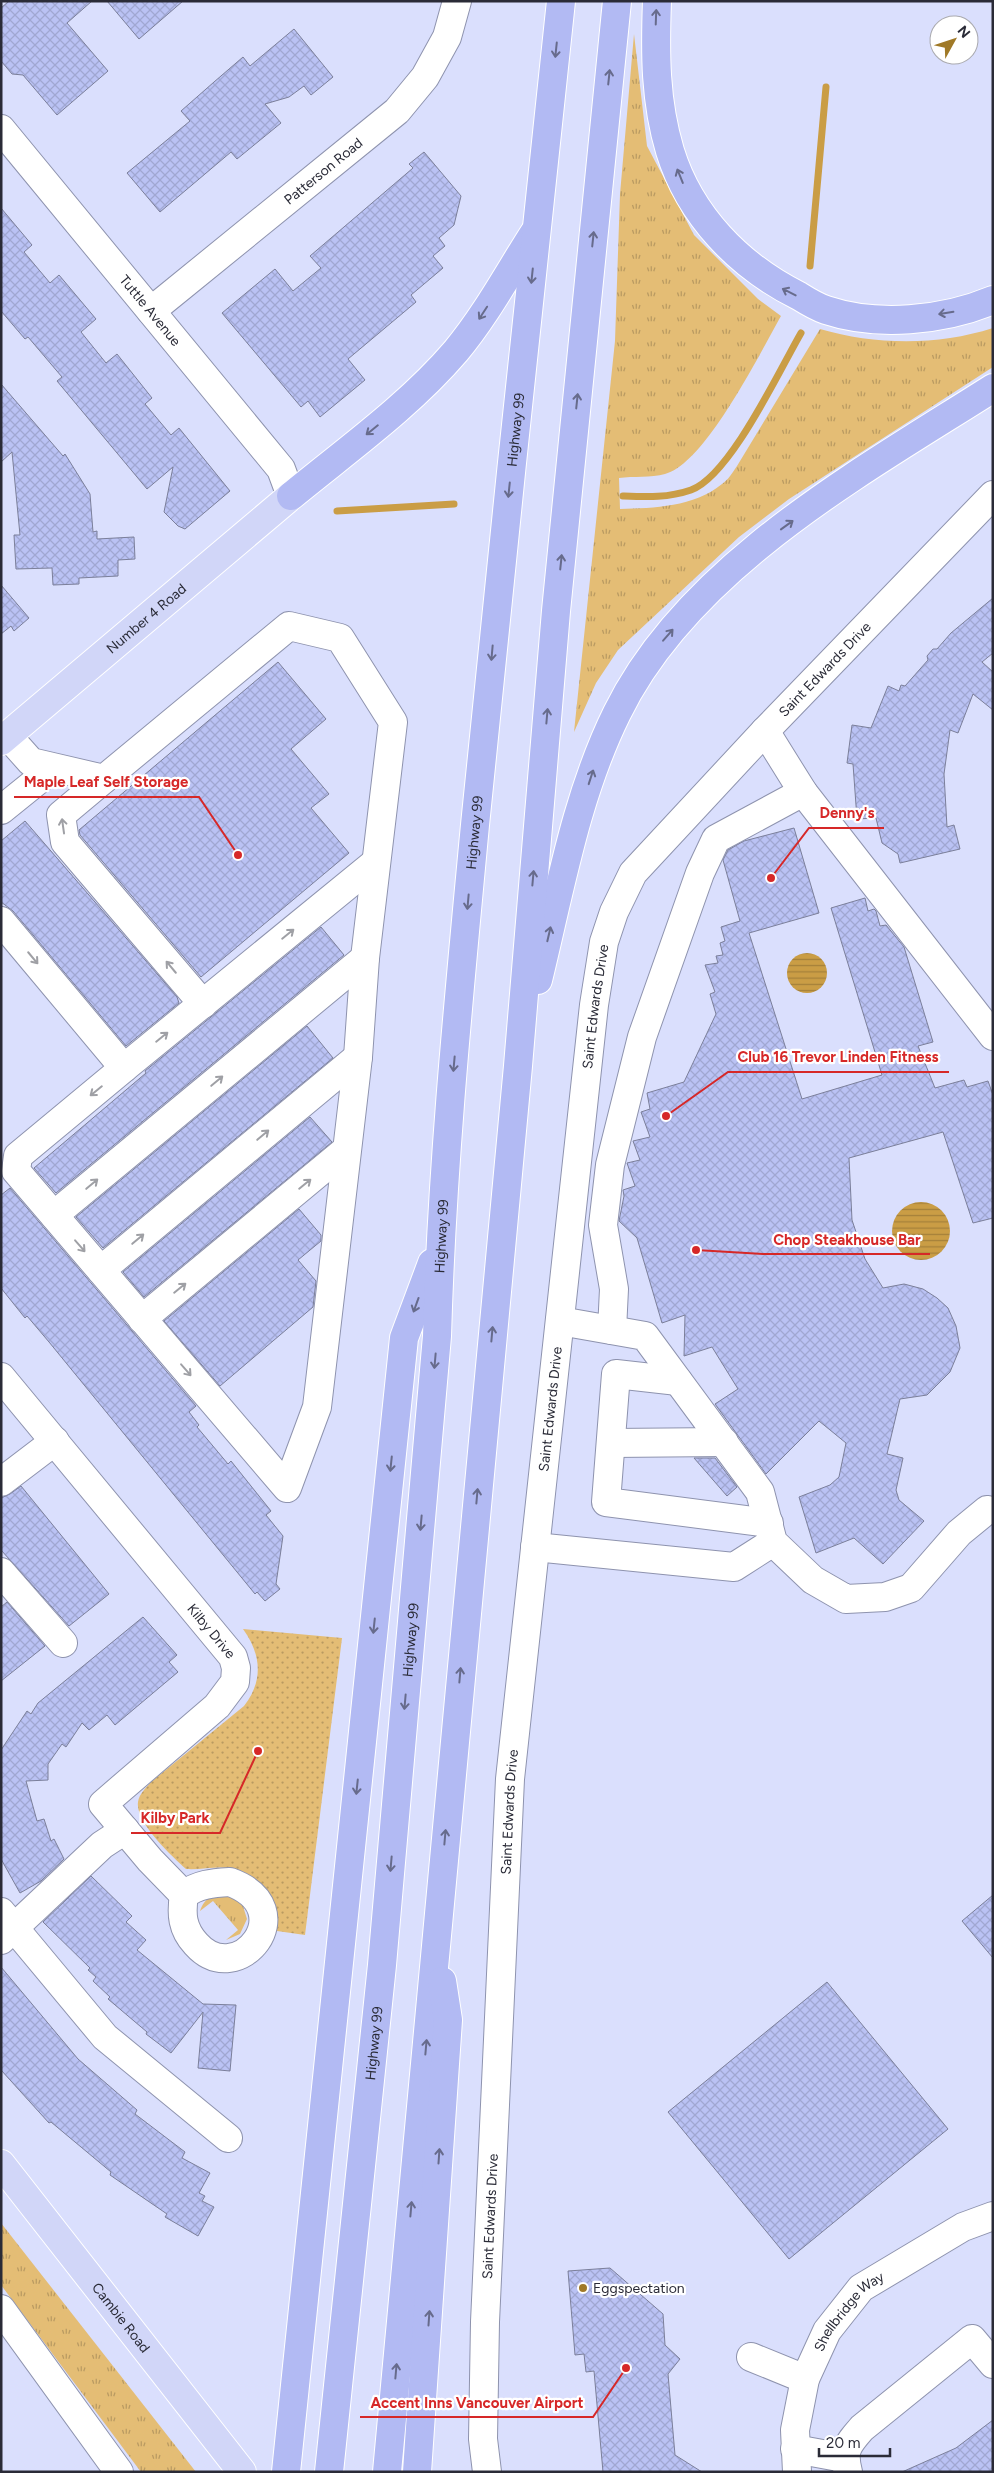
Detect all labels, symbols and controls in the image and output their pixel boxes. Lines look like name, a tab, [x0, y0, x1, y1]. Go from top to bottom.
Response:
one-way arrow	[652, 9, 661, 25]
north arrow	[929, 15, 979, 65]
text: N	[954, 22, 974, 42]
one-way arrow	[551, 41, 561, 57]
one-way arrow	[605, 69, 614, 85]
street label: Patterson Road	[281, 134, 366, 208]
one-way arrow	[675, 169, 684, 184]
one-way arrow	[588, 231, 598, 247]
one-way arrow	[527, 268, 537, 284]
street label: Tuttle Avenue	[116, 272, 184, 350]
one-way arrow	[782, 286, 797, 296]
one-way arrow	[477, 305, 487, 319]
one-way arrow	[938, 309, 954, 319]
street label: Highway 99	[504, 392, 528, 468]
one-way arrow	[572, 393, 582, 409]
one-way arrow	[365, 424, 378, 435]
one-way arrow	[504, 481, 514, 497]
one-way arrow	[780, 520, 794, 530]
one-way arrow	[556, 555, 566, 571]
street label: Number 4 Road	[103, 580, 190, 657]
street label: Saint Edwards Drive	[775, 618, 875, 721]
one-way arrow	[663, 629, 674, 642]
one-way arrow	[487, 645, 497, 661]
one-way arrow	[542, 709, 552, 725]
callout: Maple Leaf Self Storage	[14, 767, 199, 797]
one-way arrow	[587, 770, 596, 785]
text: Maple Leaf Self Storage	[24, 773, 189, 791]
street label: Highway 99	[463, 795, 487, 870]
callout: Denny's	[809, 798, 884, 828]
text: Denny's	[820, 804, 874, 822]
one-way arrow	[58, 818, 68, 834]
one-way arrow	[529, 871, 538, 887]
one-way arrow	[463, 893, 473, 909]
one-way arrow	[545, 926, 554, 942]
one-way arrow	[281, 929, 294, 940]
street label: Saint Edwards Drive	[579, 943, 613, 1070]
one-way arrow	[27, 951, 38, 964]
one-way arrow	[166, 960, 177, 973]
one-way arrow	[155, 1032, 168, 1043]
callout: Club 16 Trevor Linden Fitness	[728, 1042, 949, 1072]
text: Club 16 Trevor Linden Fitness	[737, 1048, 939, 1066]
one-way arrow	[449, 1055, 459, 1071]
one-way arrow	[210, 1075, 223, 1086]
one-way arrow	[90, 1086, 103, 1097]
one-way arrow	[257, 1130, 270, 1141]
one-way arrow	[85, 1179, 98, 1190]
one-way arrow	[298, 1179, 311, 1190]
street label: Highway 99	[431, 1199, 452, 1274]
callout: Chop Steakhouse Bar	[763, 1224, 930, 1254]
text: Chop Steakhouse Bar	[773, 1231, 921, 1249]
one-way arrow	[131, 1233, 144, 1244]
one-way arrow	[74, 1239, 85, 1252]
one-way arrow	[173, 1282, 186, 1293]
one-way arrow	[411, 1297, 420, 1312]
one-way arrow	[488, 1326, 497, 1342]
street label: Saint Edwards Drive	[535, 1345, 566, 1472]
one-way arrow	[430, 1353, 440, 1369]
one-way arrow	[180, 1363, 191, 1376]
one-way arrow	[386, 1456, 396, 1472]
one-way arrow	[472, 1488, 482, 1504]
one-way arrow	[416, 1515, 426, 1531]
street label: Kilby Drive	[184, 1601, 239, 1663]
street label: Highway 99	[399, 1602, 423, 1678]
one-way arrow	[369, 1617, 379, 1633]
one-way arrow	[456, 1667, 465, 1683]
one-way arrow	[400, 1694, 410, 1710]
street label: Saint Edwards Drive	[498, 1748, 522, 1875]
one-way arrow	[352, 1779, 362, 1795]
callout: Kilby Park	[131, 1803, 220, 1833]
text: Kilby Park	[140, 1809, 210, 1827]
one-way arrow	[440, 1829, 450, 1845]
one-way arrow	[386, 1856, 396, 1872]
street label: Highway 99	[362, 2005, 387, 2081]
one-way arrow	[421, 2040, 430, 2056]
one-way arrow	[435, 2149, 444, 2165]
street label: Saint Edwards Drive	[479, 2153, 502, 2279]
one-way arrow	[406, 2201, 416, 2217]
street label: Shellbridge Way	[811, 2268, 888, 2354]
street label: Cambie Road	[88, 2280, 153, 2356]
place label: Eggspectation	[593, 2280, 685, 2297]
marker: Eggspectation	[577, 2282, 589, 2294]
one-way arrow	[424, 2311, 434, 2327]
one-way arrow	[391, 2363, 401, 2379]
callout: Accent Inns Vancouver Airport	[360, 2387, 593, 2417]
text: Accent Inns Vancouver Airport	[371, 2394, 583, 2412]
scale bar	[819, 2426, 890, 2458]
text: 20 m	[826, 2434, 860, 2452]

